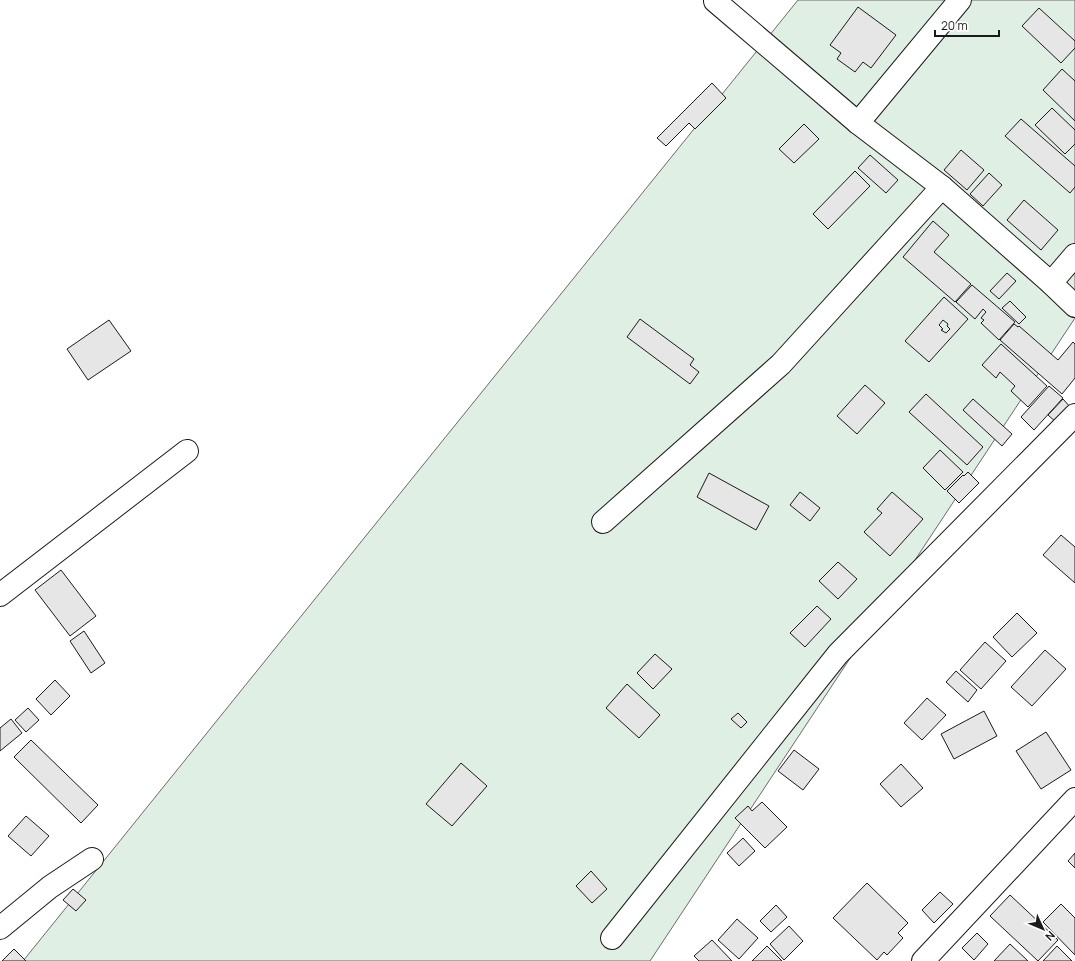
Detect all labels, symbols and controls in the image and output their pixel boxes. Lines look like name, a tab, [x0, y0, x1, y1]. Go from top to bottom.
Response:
scale bar	[935, 12, 999, 38]
text: 20 m	[941, 17, 968, 34]
north arrow	[1023, 909, 1063, 949]
text: N	[1042, 928, 1059, 944]

